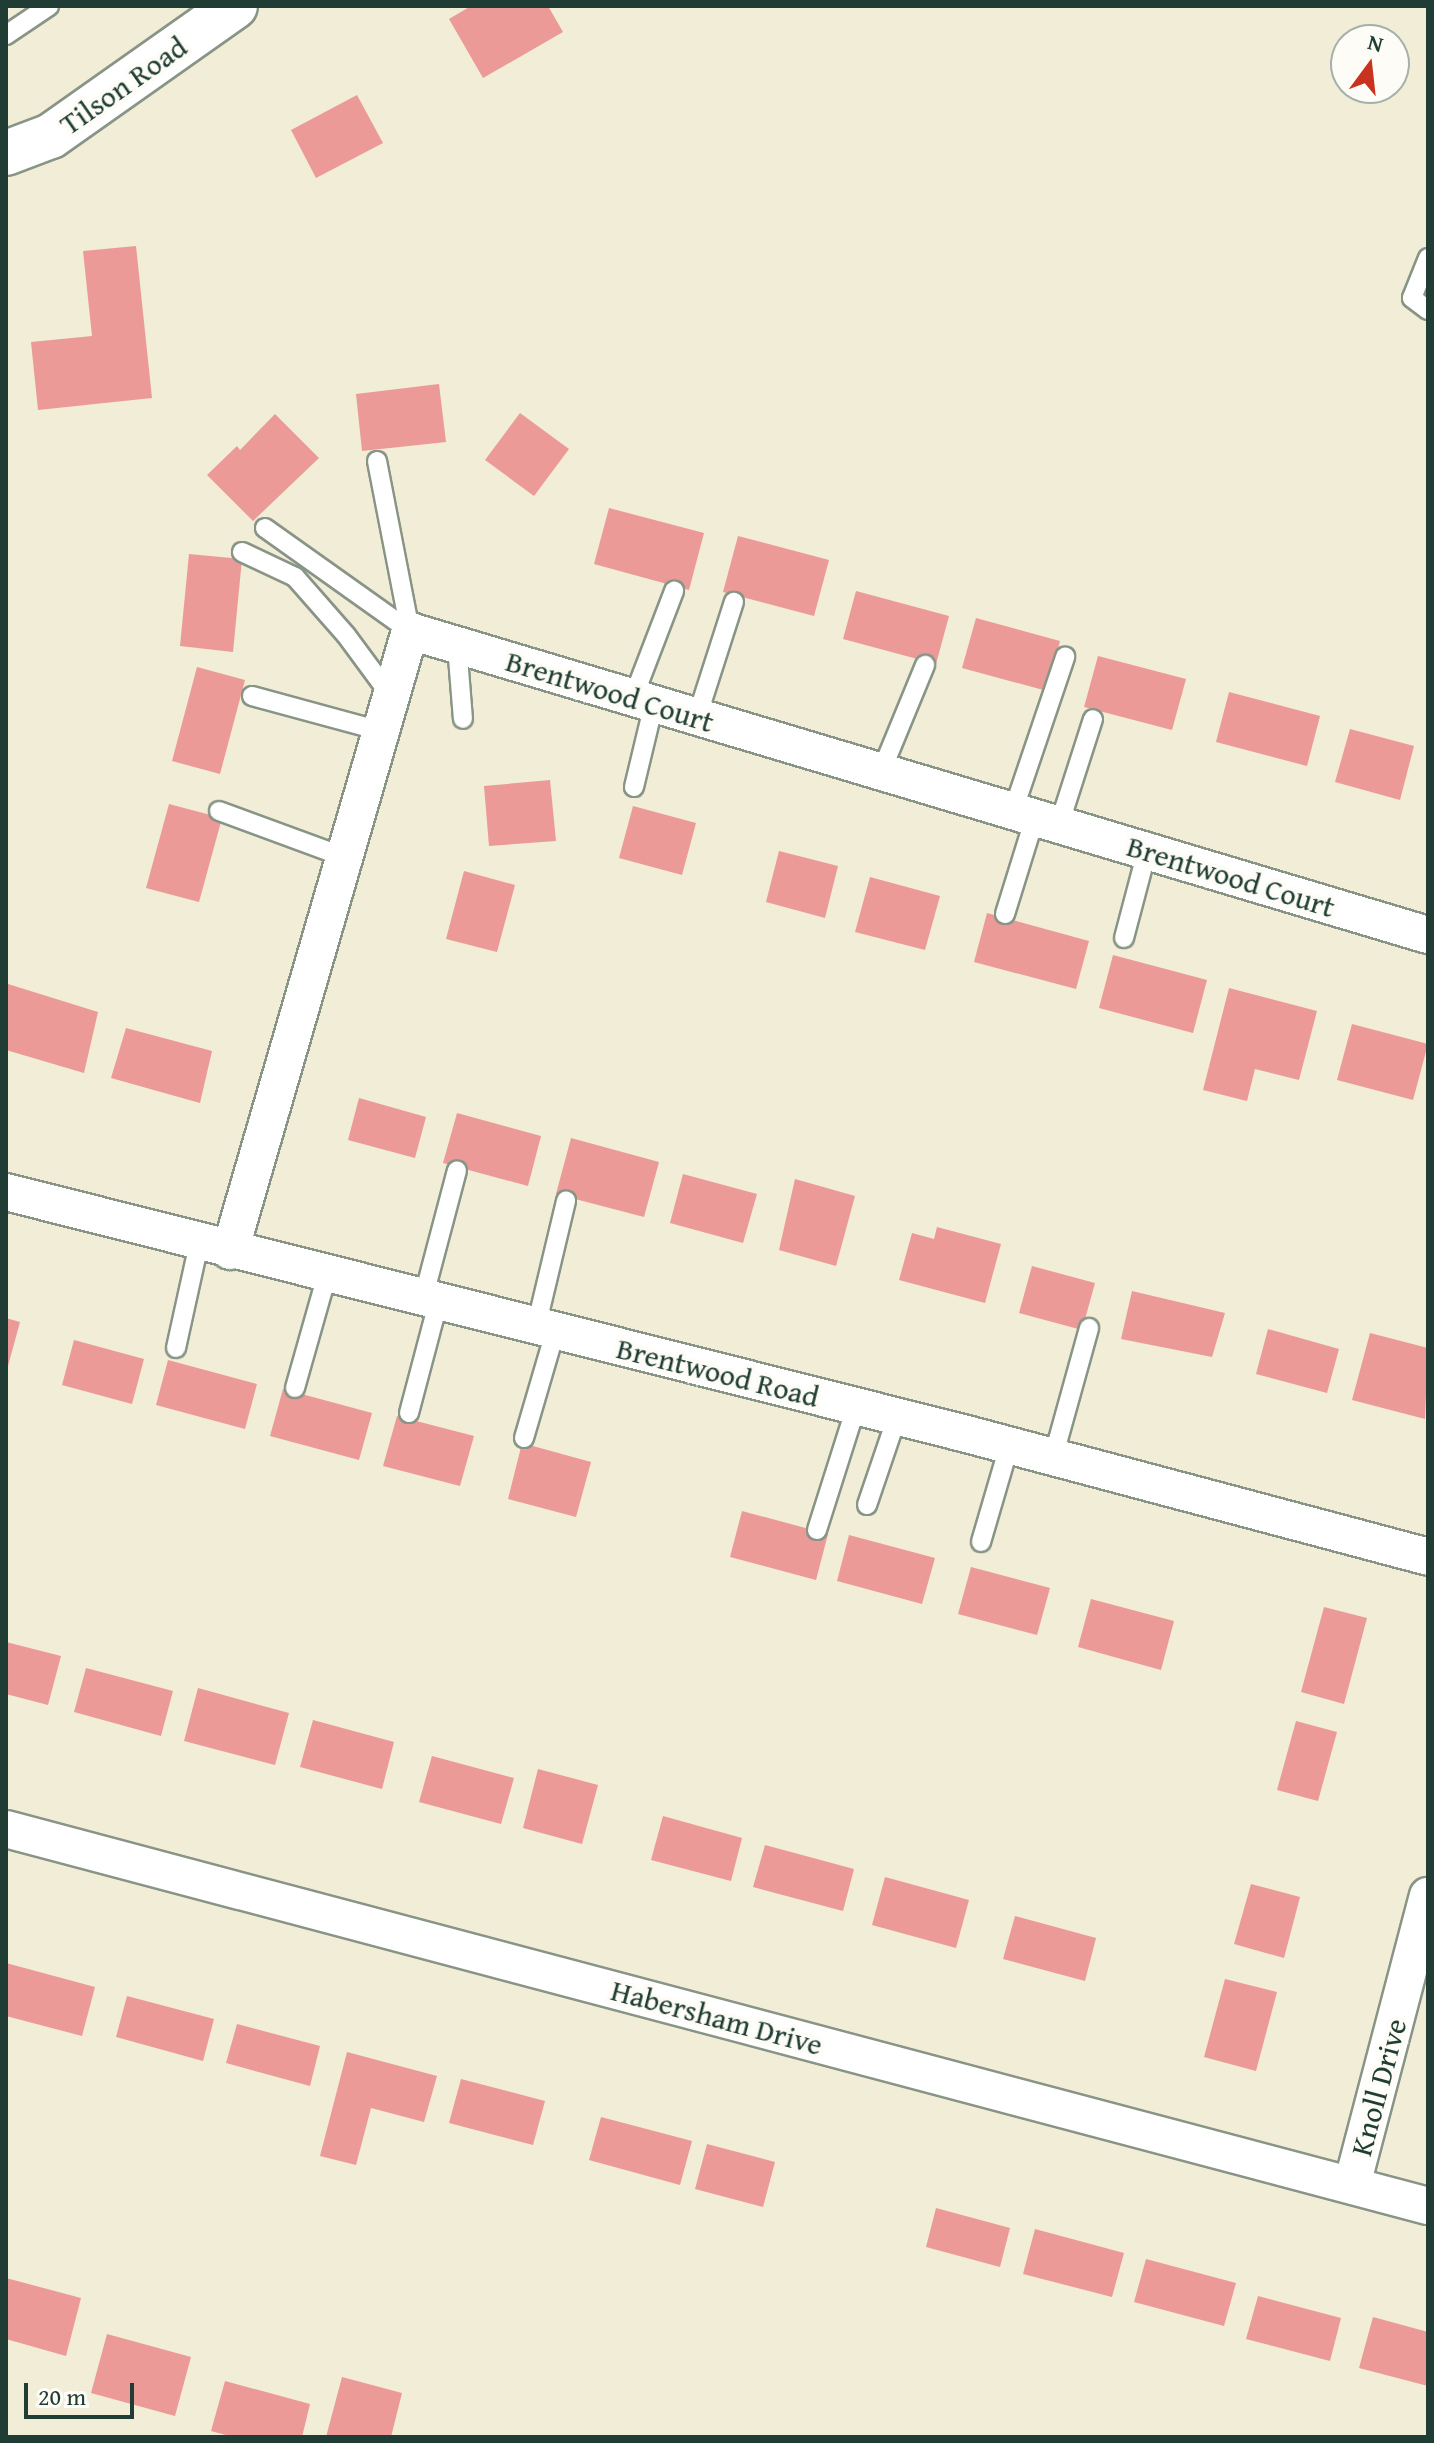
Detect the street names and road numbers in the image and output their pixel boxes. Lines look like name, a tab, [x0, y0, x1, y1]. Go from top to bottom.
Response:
street label: Tilson Road	[52, 28, 194, 142]
street label: Brentwood Court	[502, 642, 718, 740]
street label: Brentwood Court	[1123, 827, 1339, 925]
street label: Brentwood Road	[613, 1329, 823, 1415]
street label: Habersham Drive	[607, 1971, 827, 2063]
street label: Knoll Drive	[1342, 2014, 1414, 2160]

